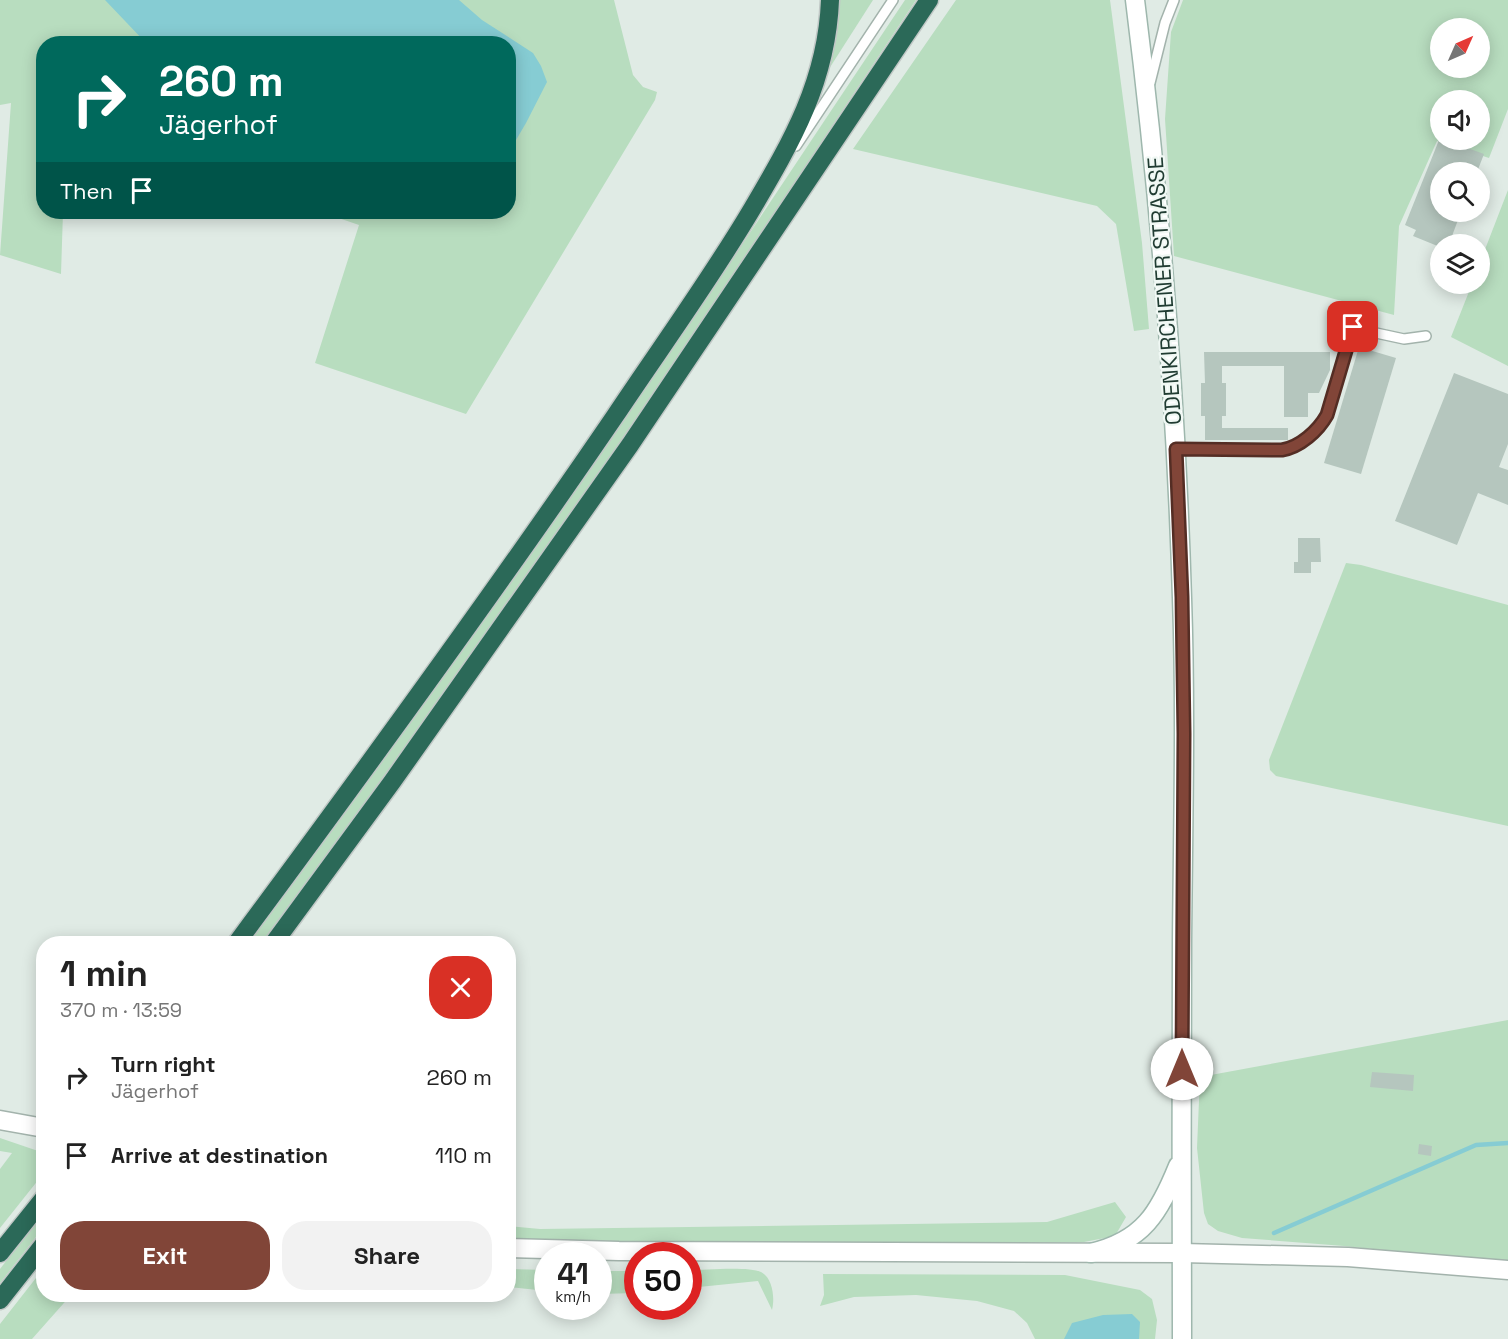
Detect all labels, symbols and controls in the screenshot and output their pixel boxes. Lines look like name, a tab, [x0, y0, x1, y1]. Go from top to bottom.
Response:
north arrow	[1430, 18, 1490, 78]
map controls	[1430, 18, 1490, 294]
text: 260 m	[159, 55, 284, 108]
icon: right	[60, 60, 138, 138]
button: sound	[1430, 90, 1490, 150]
text: Jägerhof	[159, 107, 278, 142]
street label: ODENKIRCHENER STRASSE	[1141, 156, 1187, 426]
button: search	[1430, 162, 1490, 222]
icon: arrive	[125, 174, 158, 207]
text: Then	[60, 177, 113, 205]
button: layers	[1430, 234, 1490, 294]
pin	[1327, 301, 1378, 352]
icon: arrive	[1336, 310, 1369, 343]
text: 1 min	[60, 951, 148, 997]
button: close	[429, 956, 492, 1019]
text: 370 m · 13:59	[60, 997, 182, 1023]
position arrow	[1150, 1037, 1214, 1101]
text: Turn right	[111, 1050, 216, 1078]
icon: right	[60, 1061, 93, 1094]
text: 260 m	[427, 1063, 492, 1091]
text: Jägerhof	[111, 1078, 199, 1104]
icon: arrive	[60, 1139, 93, 1172]
text: Arrive at destination	[111, 1141, 328, 1169]
text: 110 m	[435, 1141, 492, 1169]
button: Exit	[60, 1221, 270, 1290]
button: Share	[282, 1221, 492, 1290]
speed limit sign: 50	[624, 1242, 702, 1320]
text: 41	[557, 1254, 589, 1293]
text: km/h	[555, 1287, 591, 1306]

